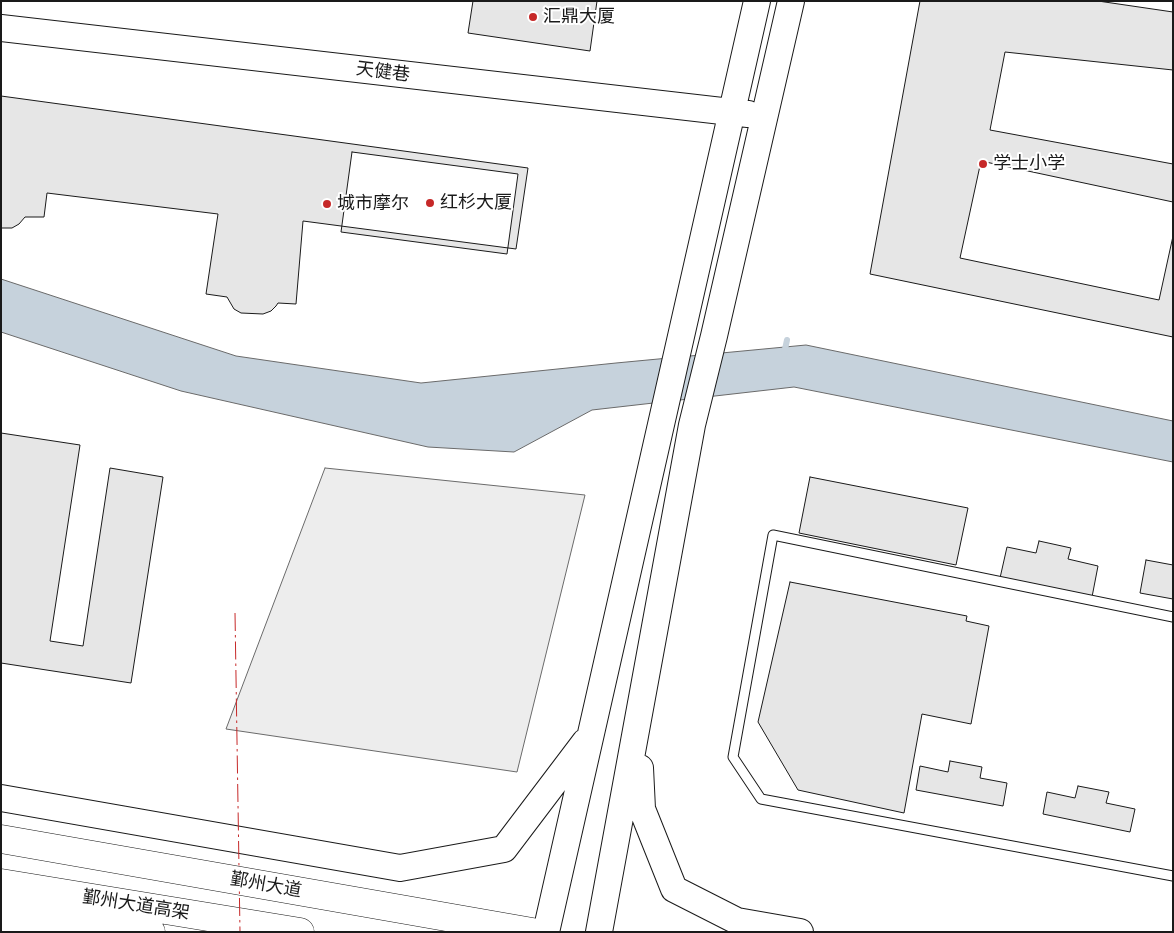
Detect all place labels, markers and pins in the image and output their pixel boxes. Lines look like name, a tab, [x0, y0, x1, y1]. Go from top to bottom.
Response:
place label: 汇鼎大厦	[543, 6, 615, 28]
marker: 汇鼎大厦	[527, 11, 539, 23]
place label: 学士小学	[993, 153, 1065, 175]
marker: 学士小学	[977, 158, 989, 170]
place label: 红杉大厦	[440, 192, 512, 214]
place label: 城市摩尔	[337, 193, 409, 215]
marker: 红杉大厦	[424, 197, 436, 209]
marker: 城市摩尔	[321, 198, 333, 210]

